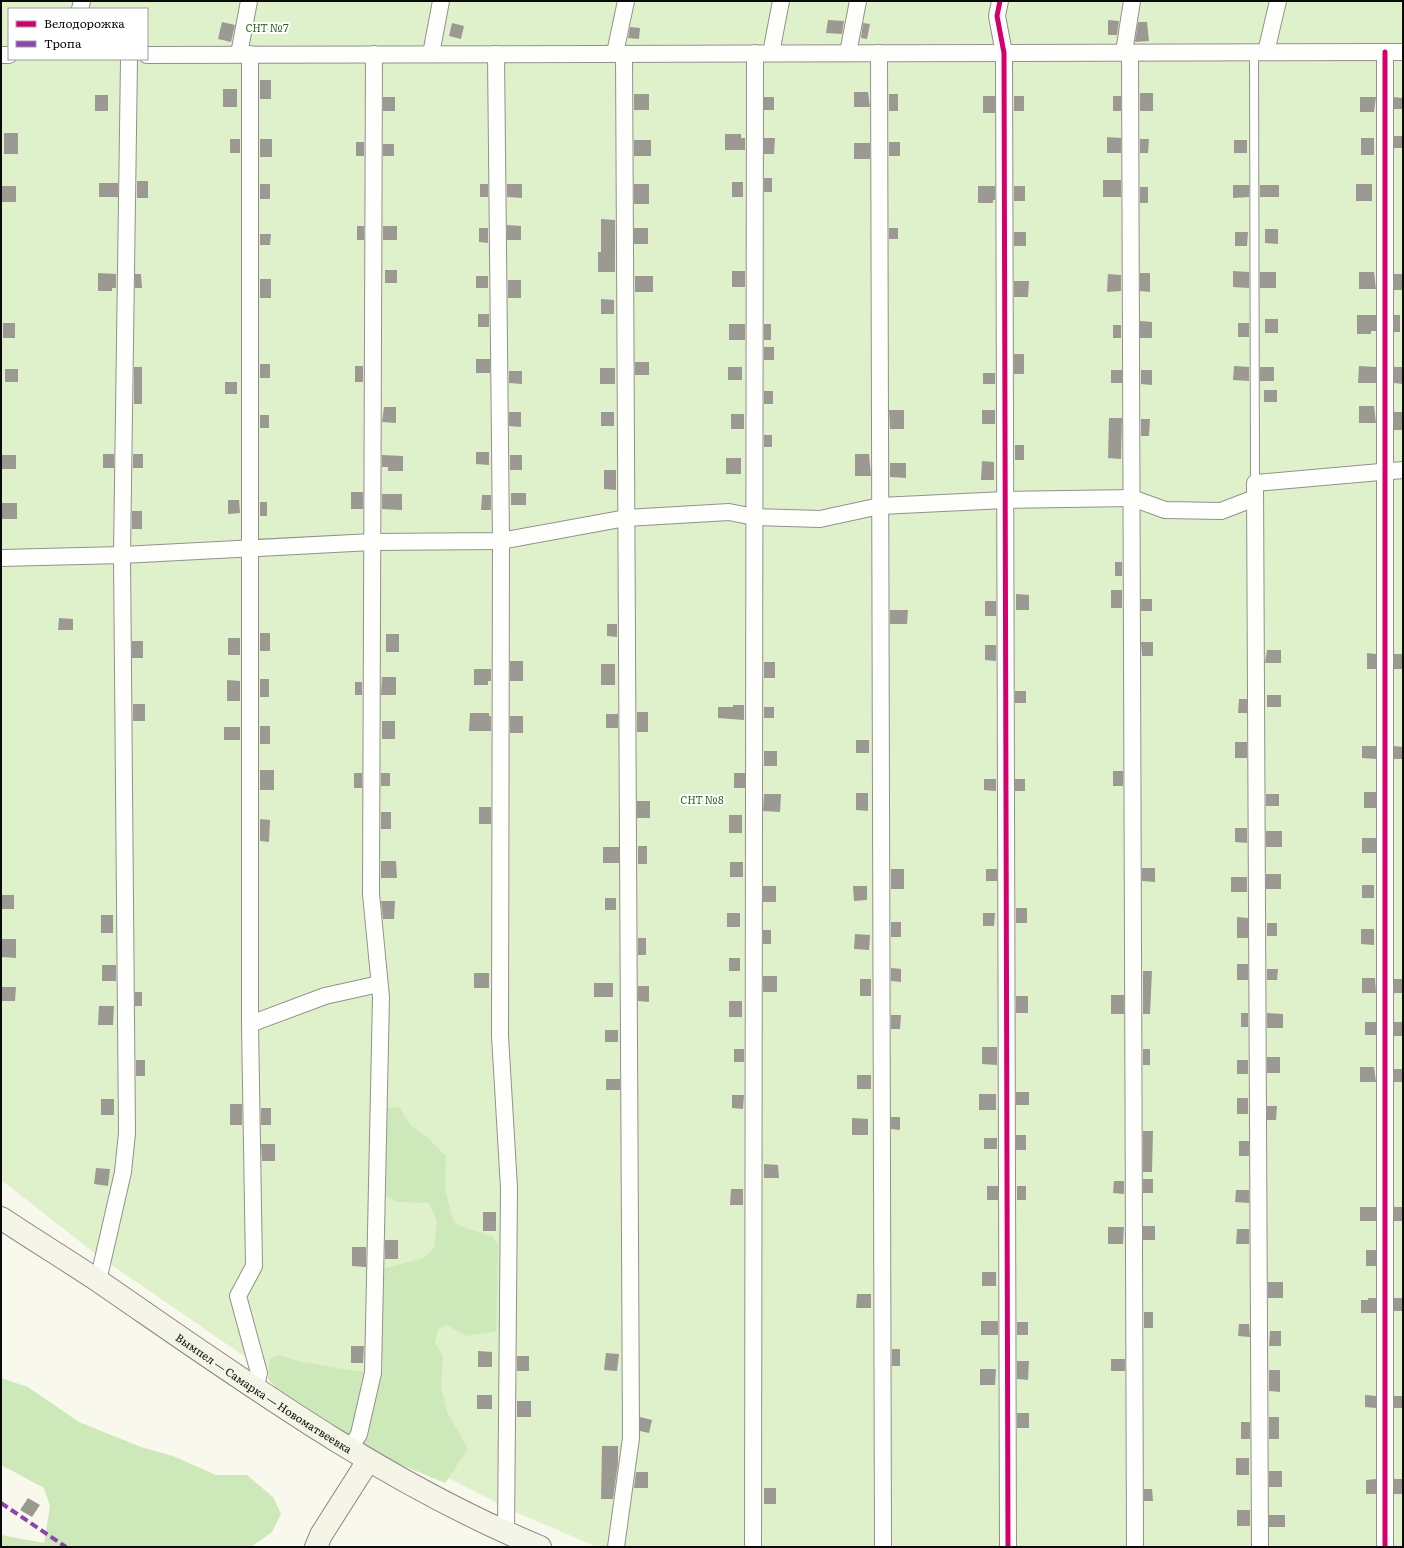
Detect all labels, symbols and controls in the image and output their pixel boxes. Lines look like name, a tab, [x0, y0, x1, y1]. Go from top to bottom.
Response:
legend	[8, 8, 148, 60]
text: Велодорожка	[44, 14, 125, 32]
park label: СНТ №7	[245, 19, 289, 35]
text: Тропа	[44, 34, 82, 52]
park label: СНТ №8	[680, 791, 724, 807]
street label: Вымпел — Самарка — Новоматвеевка	[173, 1329, 355, 1457]

